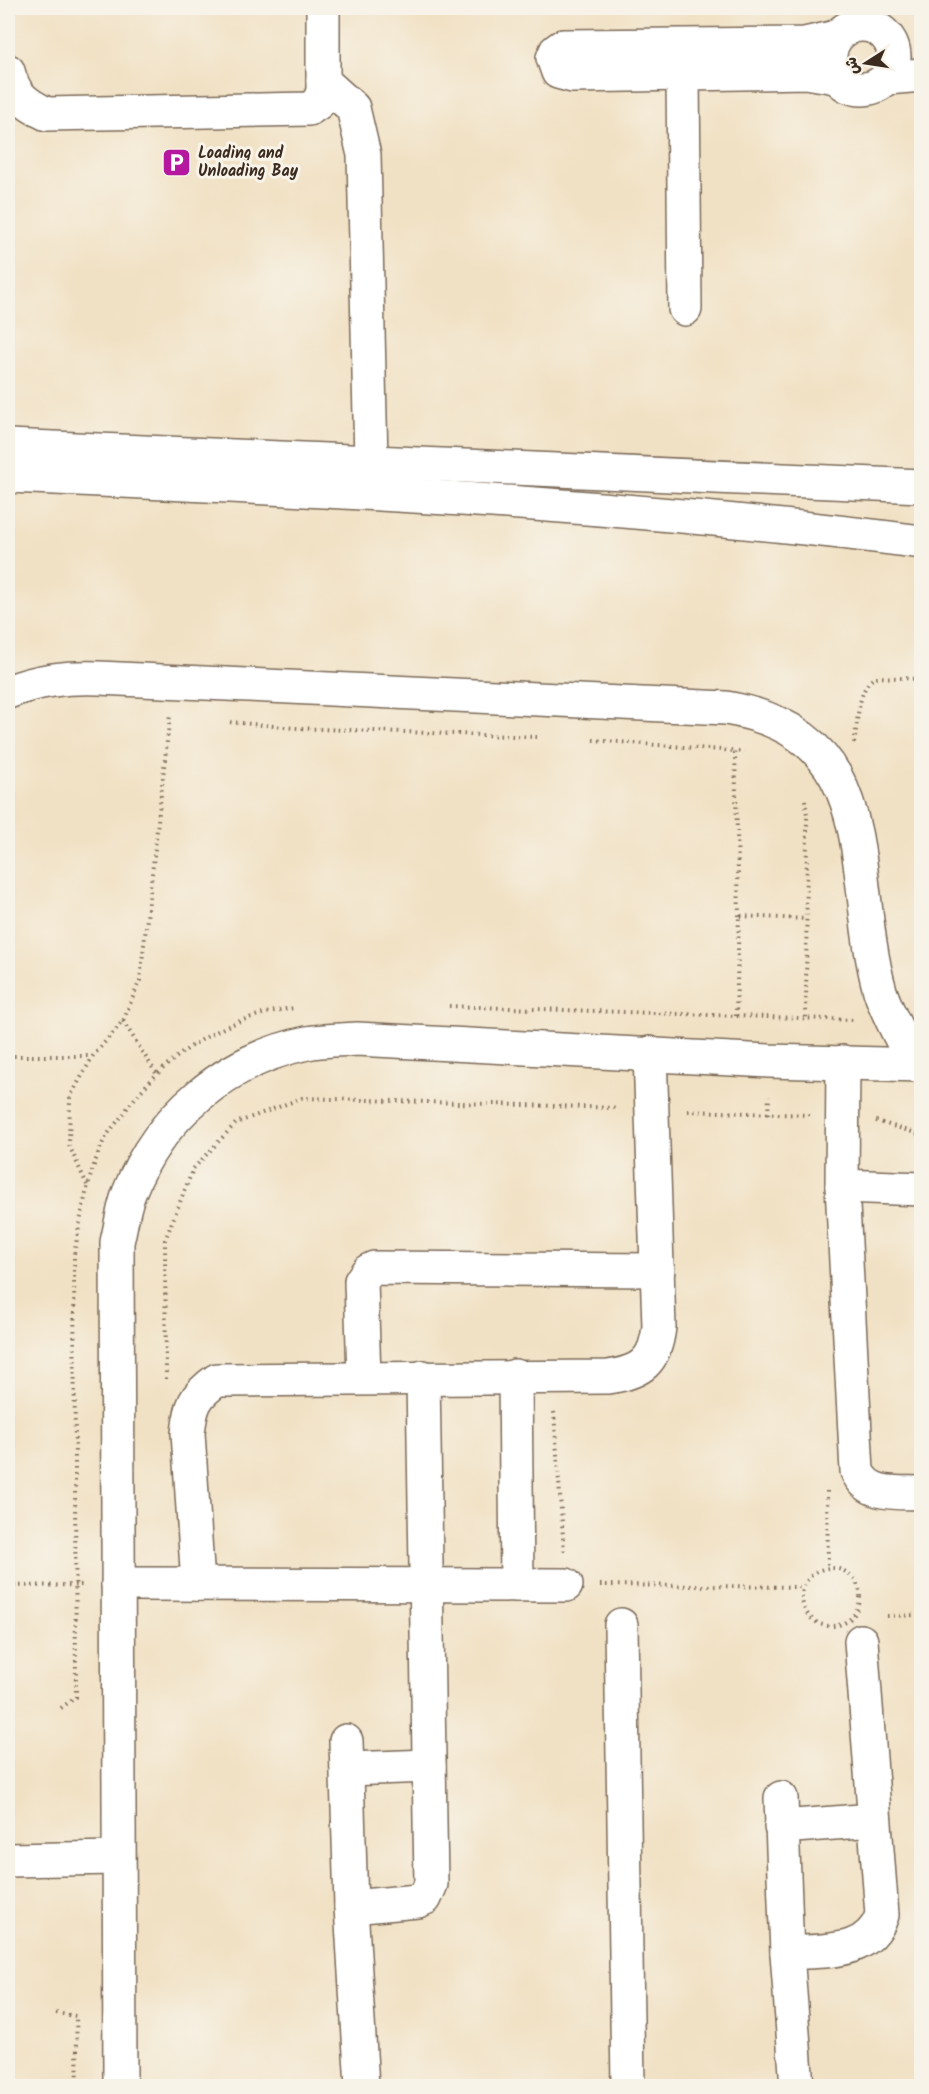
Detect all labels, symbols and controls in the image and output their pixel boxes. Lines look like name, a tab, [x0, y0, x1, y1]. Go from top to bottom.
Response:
north arrow	[836, 33, 896, 93]
text: ش	[839, 55, 867, 77]
place label: Loading and Unloading Bay	[198, 141, 299, 184]
parking icon: Loading and Unloading Bay	[161, 146, 193, 178]

